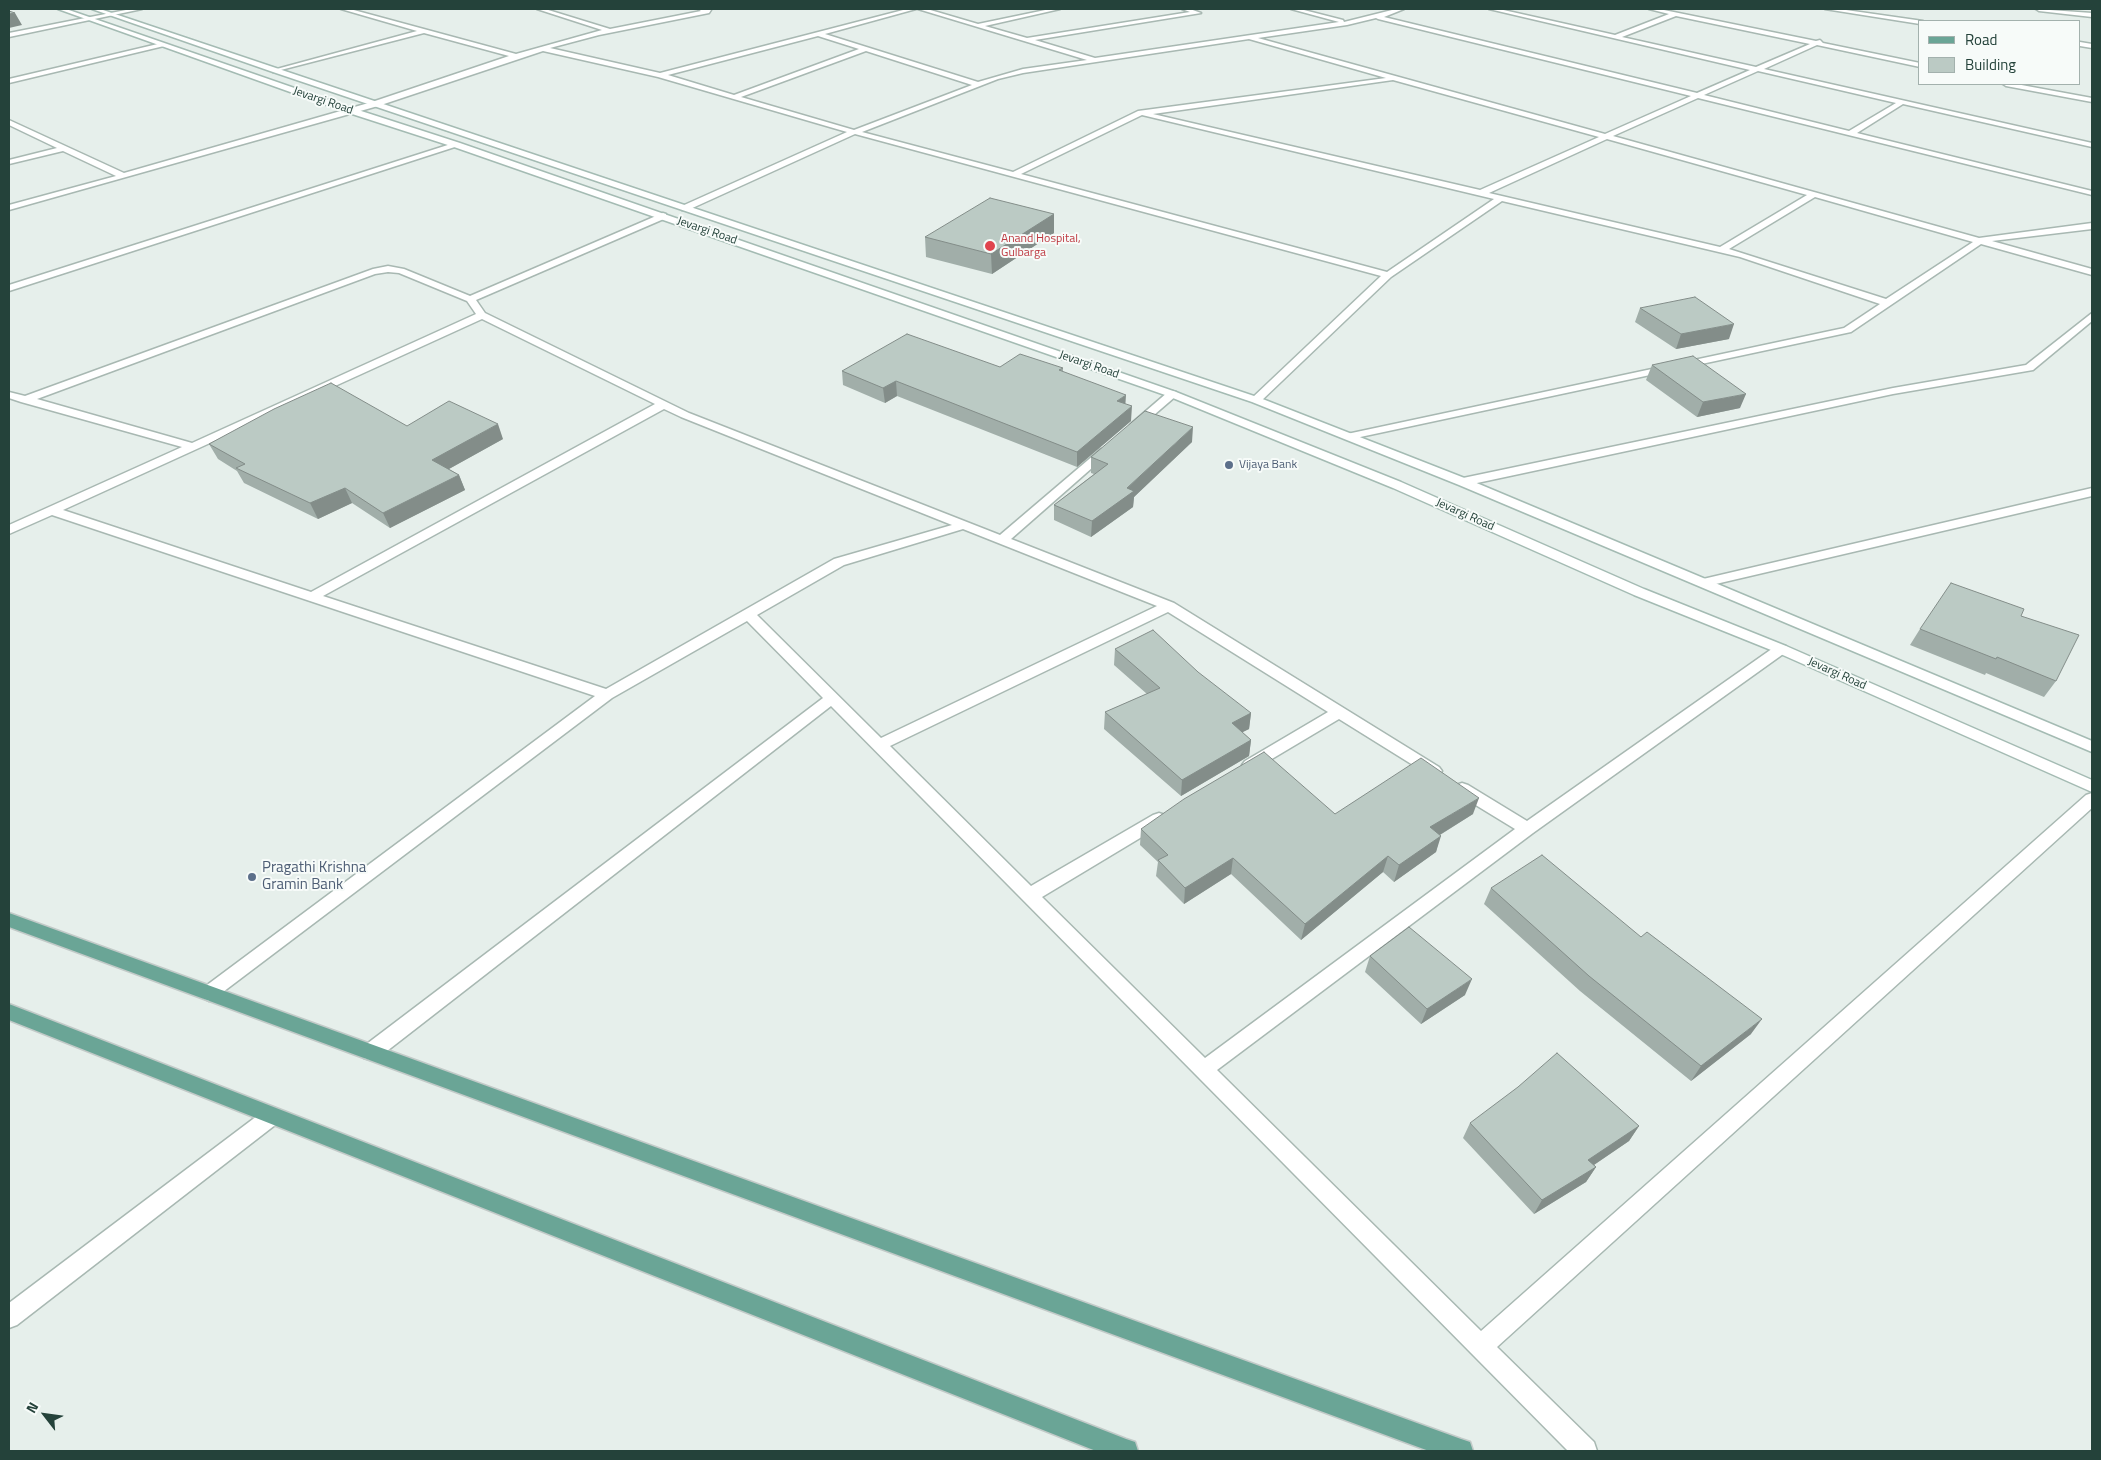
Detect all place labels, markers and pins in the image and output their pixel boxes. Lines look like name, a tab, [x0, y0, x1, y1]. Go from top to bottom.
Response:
place label: Anand Hospital, Gulbarga	[1001, 232, 1081, 260]
marker: Anand Hospital, Gulbarga	[983, 239, 997, 253]
place label: Vijaya Bank	[1239, 458, 1297, 472]
marker: Vijaya Bank	[1223, 459, 1235, 471]
place label: Pragathi Krishna Gramin Bank	[262, 859, 366, 894]
marker: Pragathi Krishna Gramin Bank	[246, 871, 258, 883]

